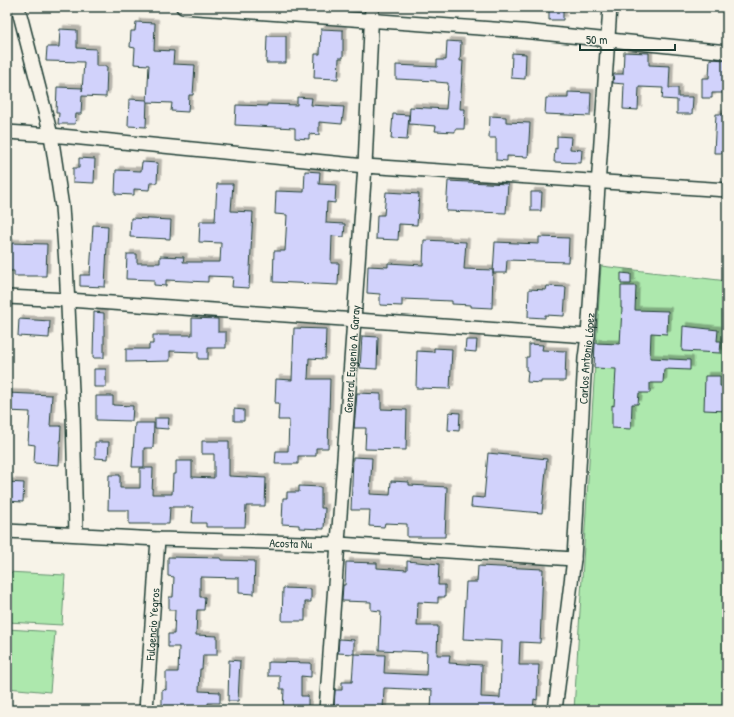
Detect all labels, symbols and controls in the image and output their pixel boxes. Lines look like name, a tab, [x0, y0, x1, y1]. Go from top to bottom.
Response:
scale bar	[580, 26, 675, 52]
text: 50 m	[586, 31, 607, 48]
street label: General Eugenio A. Garay	[339, 304, 364, 413]
street label: Carlos Antonio López	[574, 312, 598, 405]
street label: Acosta Ñu	[269, 534, 313, 552]
street label: Fulgencio Yegros	[141, 587, 163, 662]

